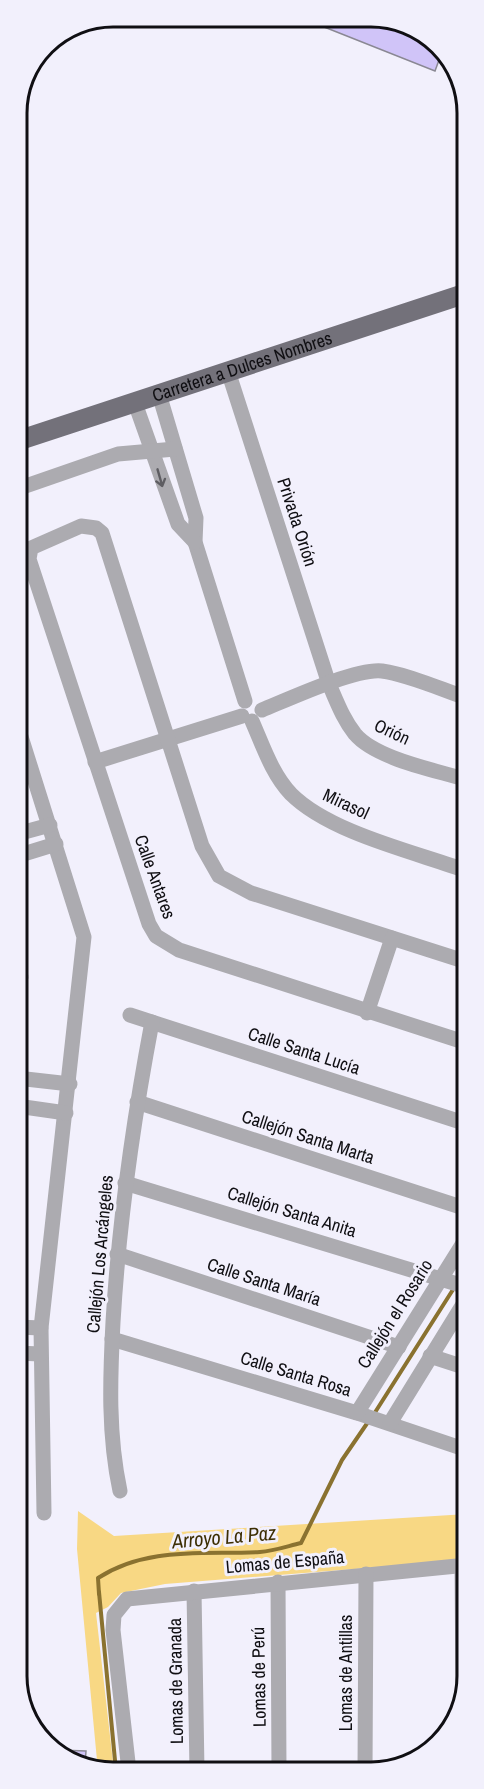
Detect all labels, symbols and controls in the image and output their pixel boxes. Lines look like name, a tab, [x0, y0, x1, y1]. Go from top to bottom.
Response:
street label: Carretera a Dulces Nombres	[149, 325, 335, 408]
one-way arrow	[155, 468, 166, 487]
street label: Privada Orión	[271, 474, 324, 569]
street label: Orión	[370, 712, 414, 751]
street label: Mirasol	[319, 782, 373, 825]
street label: Calle Antares	[129, 831, 182, 922]
street label: Calle Santa Lucía	[245, 1021, 363, 1080]
street label: Callejón Santa Marta	[239, 1103, 378, 1170]
street label: Callejón Los Arcángeles	[80, 1174, 119, 1334]
street label: Callejón Santa Anita	[225, 1180, 360, 1243]
street label: Calle Santa María	[204, 1251, 324, 1312]
street label: Callejón el Rosario	[351, 1254, 438, 1373]
street label: Calle Santa Rosa	[238, 1345, 355, 1402]
water label: Arroyo La Paz	[170, 1518, 278, 1555]
street label: Lomas de España	[225, 1544, 345, 1579]
street label: Lomas de Antillas	[333, 1615, 358, 1731]
street label: Lomas de Granada	[162, 1618, 189, 1744]
street label: Lomas de Perú	[245, 1627, 272, 1727]

